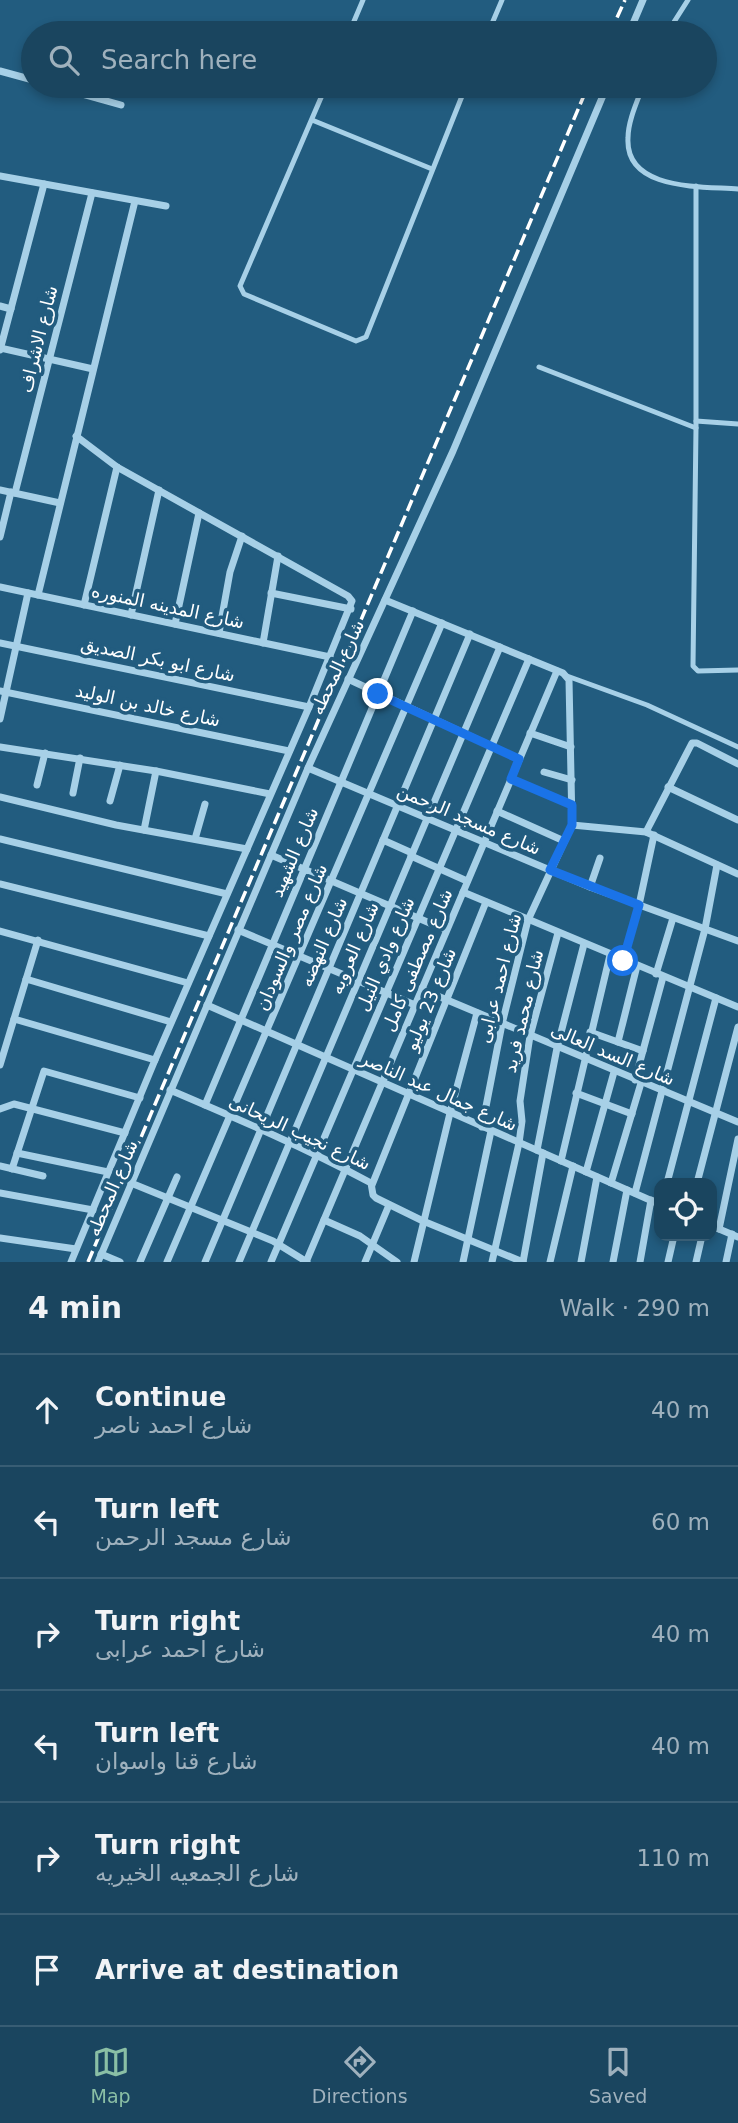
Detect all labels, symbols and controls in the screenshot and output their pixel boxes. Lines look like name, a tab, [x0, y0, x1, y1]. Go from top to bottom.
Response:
search box	[21, 21, 717, 98]
icon: search	[45, 41, 83, 79]
text: Search here	[101, 45, 257, 75]
street label: شارع الاشراف	[15, 283, 62, 395]
street label: شارع المدينه المنوره	[89, 580, 246, 633]
street label: شارع المحطه	[306, 616, 369, 718]
street label: شارع ابو بكر الصديق	[79, 632, 237, 687]
route end	[362, 678, 393, 709]
street label: شارع خالد بن الوليد	[73, 679, 222, 732]
street label: شارع مسجد الرحمن	[394, 779, 544, 860]
street label: شارع الشهيد	[266, 804, 323, 900]
street label: شارع مصر والسودان	[251, 860, 332, 1014]
street label: شارع مصطفى كامل	[377, 886, 457, 1035]
street label: شارع النهضه	[295, 894, 352, 990]
street label: شارع وادي النيل	[351, 894, 419, 1015]
street label: شارع العروبه	[325, 899, 384, 998]
street label: شارع احمد عرابى	[473, 911, 526, 1045]
street label: شارع 23 يوليو	[399, 945, 461, 1055]
route start	[607, 945, 638, 976]
street label: شارع محمد فريد	[499, 947, 548, 1075]
street label: شارع السد العالى	[547, 1018, 678, 1090]
street label: شارع جمال عبد الناصر	[356, 1047, 521, 1136]
street label: شارع نجيب الريحانى	[225, 1090, 374, 1175]
street label: شارع المحطه	[82, 1137, 143, 1240]
map controls	[654, 1178, 717, 1241]
button: locate	[654, 1178, 717, 1241]
text: 4 min	[28, 1290, 122, 1325]
text: Walk · 290 m	[559, 1295, 710, 1321]
text: Continue	[95, 1382, 226, 1412]
icon: ahead	[28, 1391, 66, 1429]
text: 40 m	[651, 1397, 710, 1423]
text: شارع احمد ناصر	[95, 1412, 252, 1438]
text: Turn left	[95, 1494, 219, 1524]
icon: left	[28, 1503, 66, 1541]
text: 60 m	[651, 1509, 710, 1535]
text: شارع مسجد الرحمن	[95, 1524, 292, 1550]
text: Turn right	[95, 1606, 240, 1636]
icon: right	[28, 1615, 66, 1653]
text: 40 m	[651, 1621, 710, 1647]
text: شارع احمد عرابى	[95, 1636, 265, 1662]
text: Turn left	[95, 1718, 219, 1748]
icon: left	[28, 1727, 66, 1765]
text: 40 m	[651, 1733, 710, 1759]
text: شارع قنا واسوان	[95, 1748, 258, 1774]
text: Turn right	[95, 1830, 240, 1860]
icon: right	[28, 1839, 66, 1877]
text: 110 m	[636, 1845, 710, 1871]
text: شارع الجمعيه الخيريه	[95, 1860, 299, 1886]
icon: arrive	[28, 1951, 66, 1989]
text: Arrive at destination	[95, 1955, 399, 1985]
tab: Map	[91, 2043, 131, 2107]
tab: Directions	[312, 2043, 408, 2107]
tab: Saved	[589, 2043, 647, 2107]

